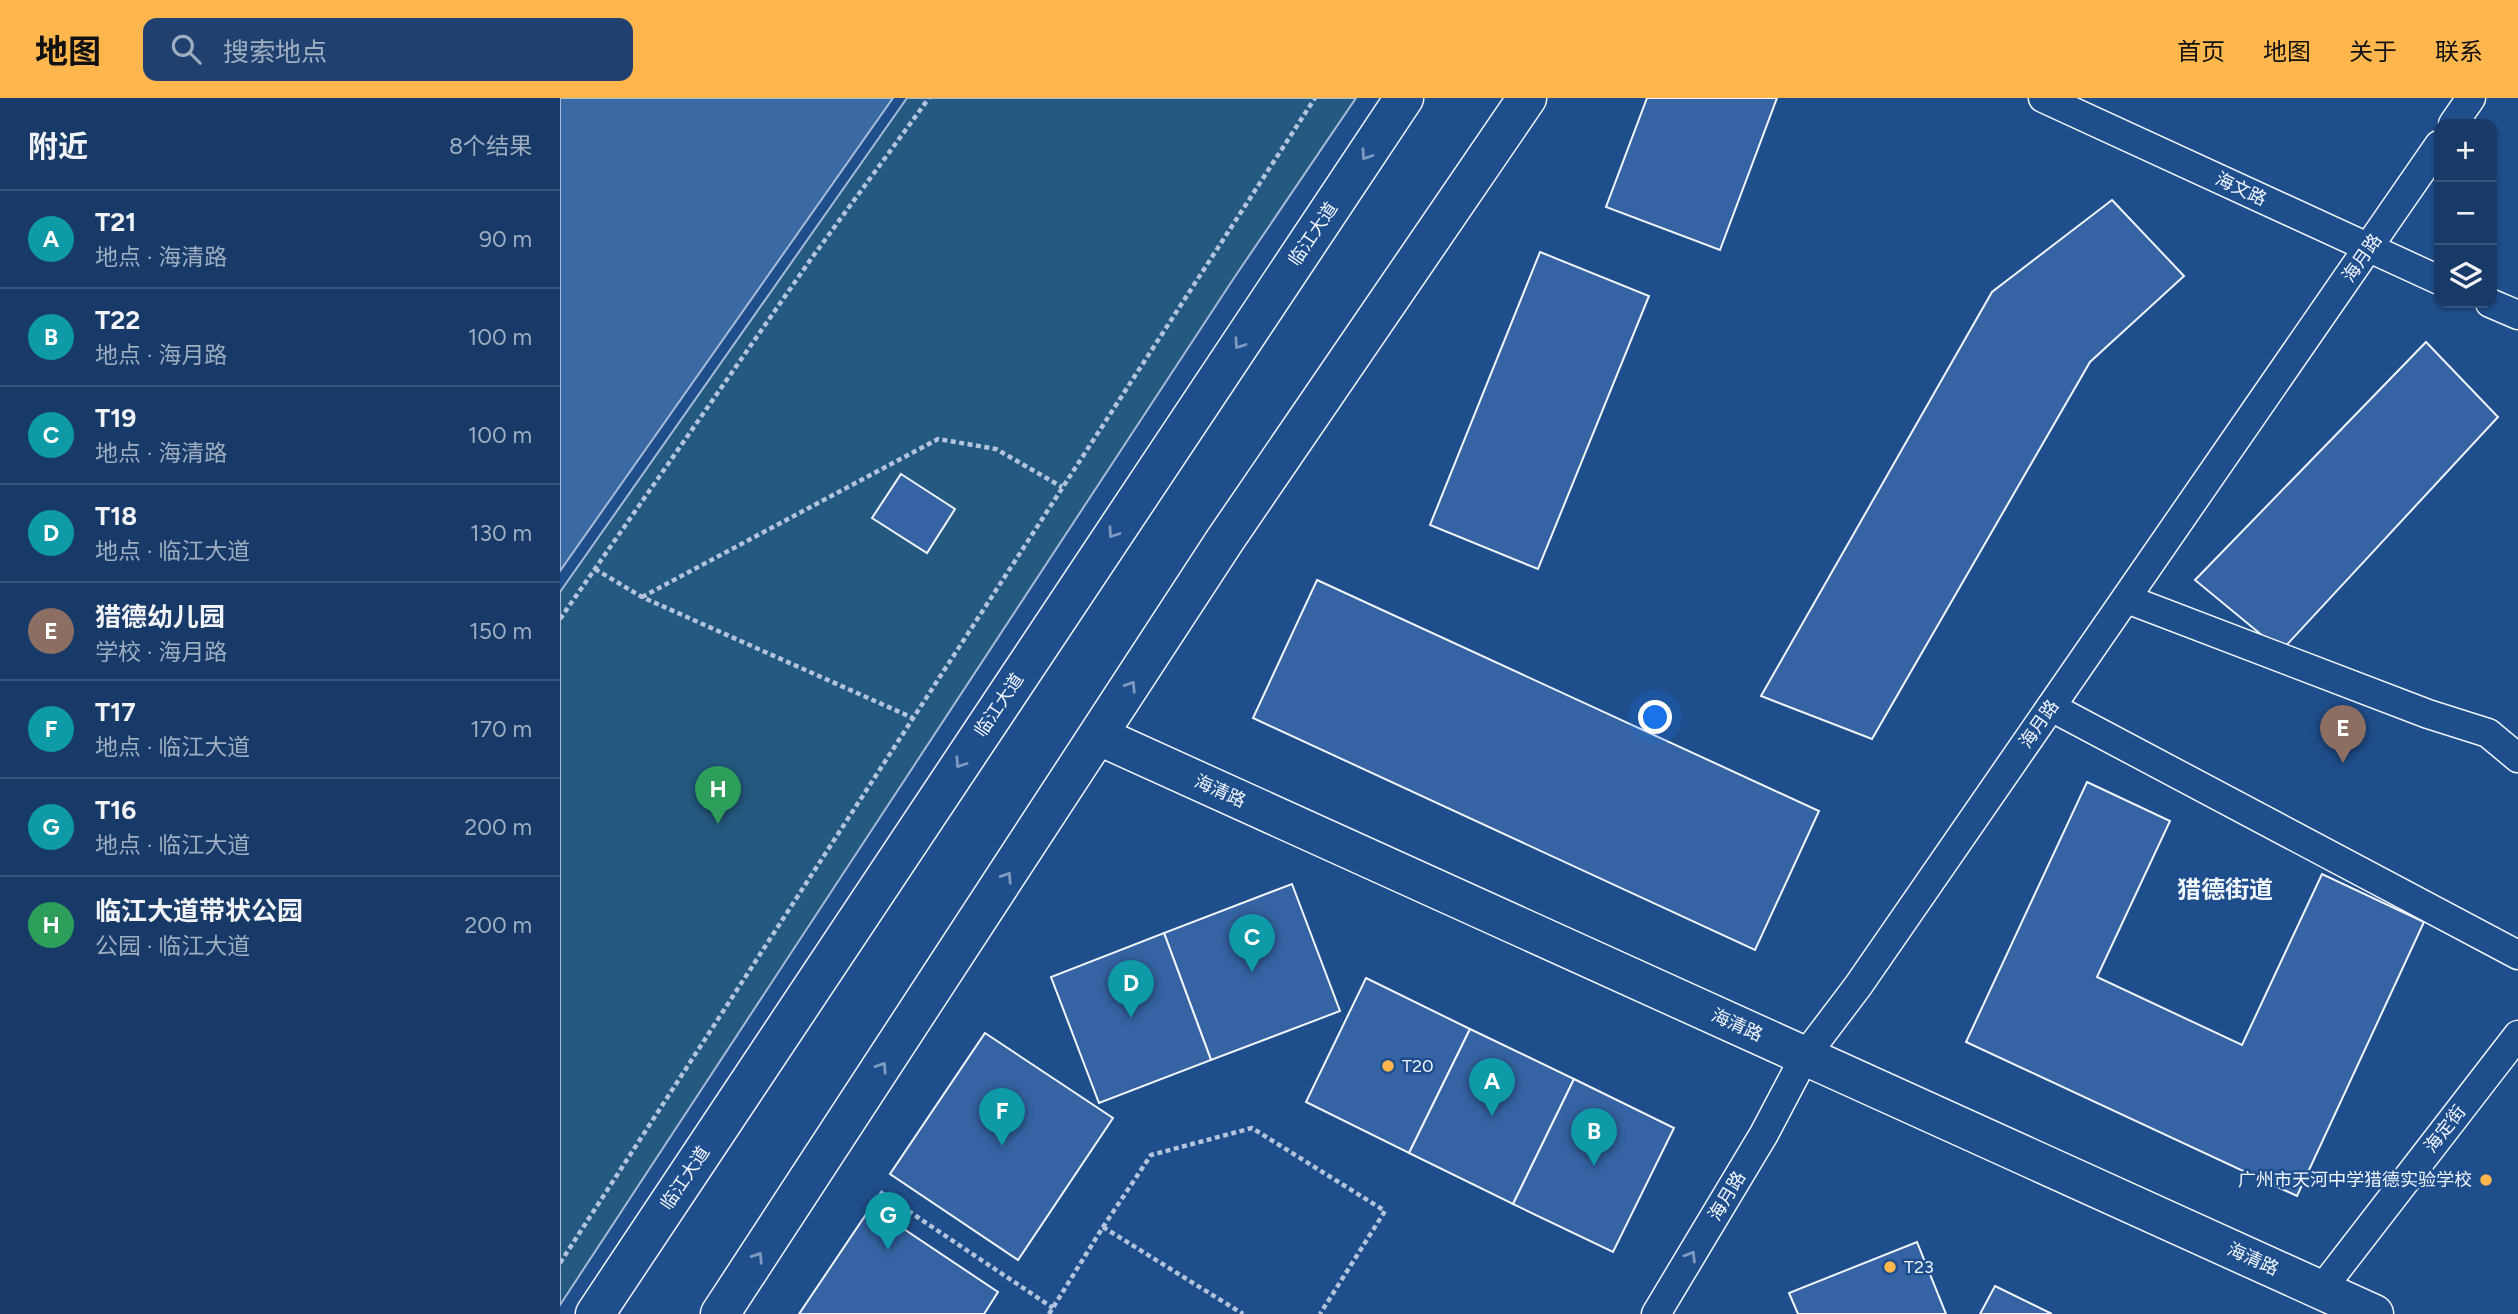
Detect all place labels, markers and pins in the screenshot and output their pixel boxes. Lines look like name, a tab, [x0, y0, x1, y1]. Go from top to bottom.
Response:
pin: E	[2320, 705, 2366, 763]
pin: H	[695, 766, 741, 824]
pin: C	[1229, 914, 1275, 972]
pin: D	[1108, 960, 1154, 1018]
place label: T20	[1402, 1055, 1434, 1077]
marker: T20	[1380, 1058, 1396, 1074]
pin: A	[1469, 1058, 1515, 1116]
pin: F	[979, 1088, 1025, 1146]
pin: B	[1571, 1108, 1617, 1166]
place label: 广州市天河中学猎德实验学校	[2238, 1169, 2472, 1191]
marker: 广州市天河中学猎德实验学校	[2478, 1172, 2494, 1188]
pin: G	[865, 1192, 911, 1250]
place label: T23	[1904, 1256, 1934, 1278]
marker: T23	[1882, 1259, 1898, 1275]

